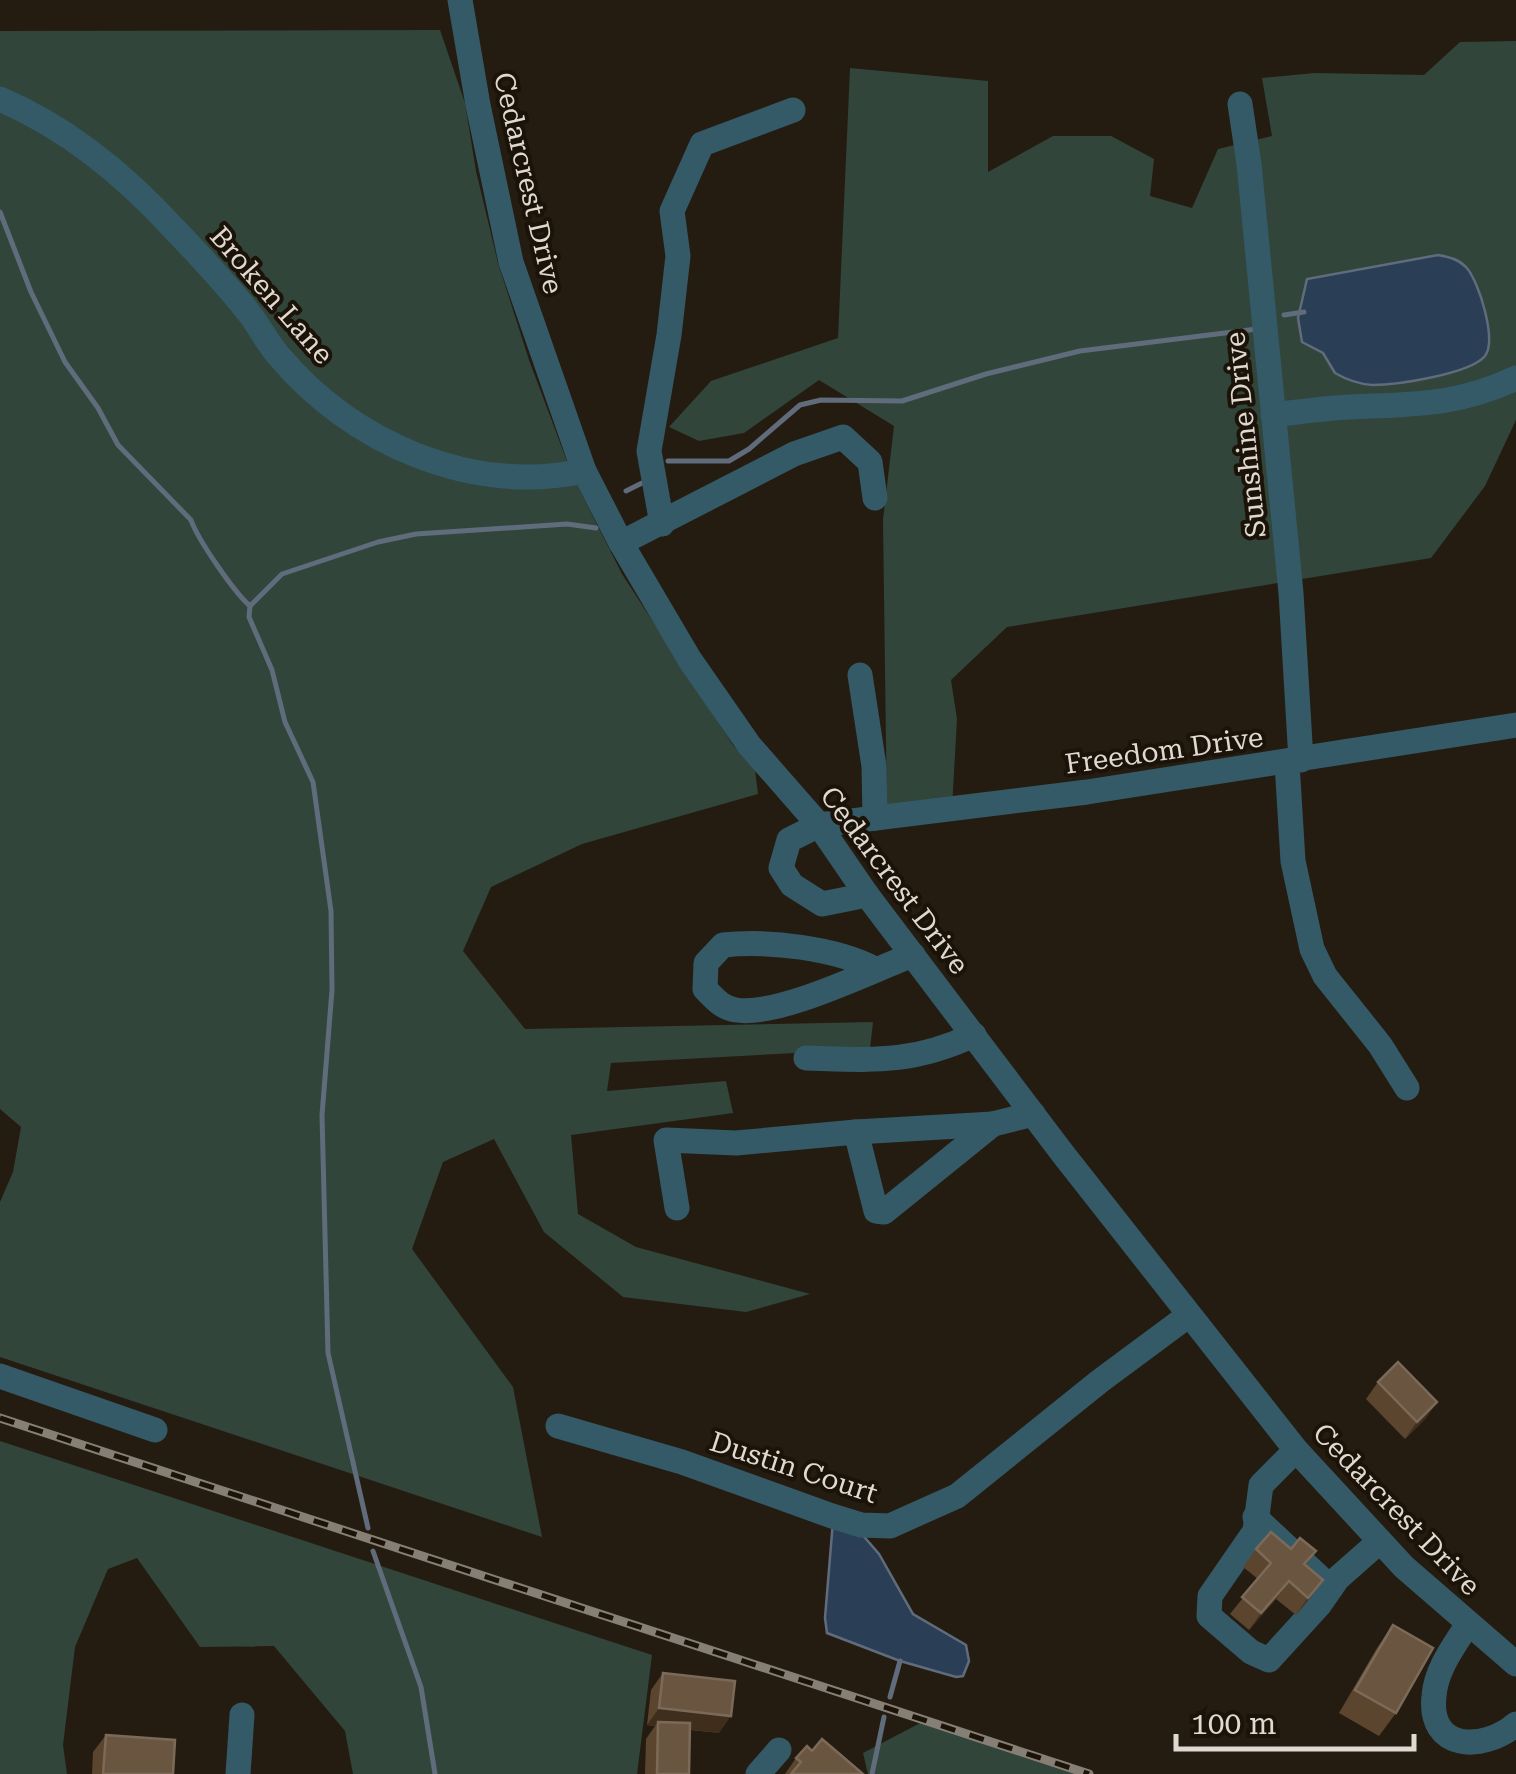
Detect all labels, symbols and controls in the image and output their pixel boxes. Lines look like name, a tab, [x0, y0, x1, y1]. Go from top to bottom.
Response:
street label: Cedarcrest Drive	[487, 69, 570, 297]
street label: Broken Lane	[203, 220, 340, 371]
street label: Sunshine Drive	[1218, 330, 1273, 540]
street label: Freedom Drive	[1063, 720, 1265, 781]
street label: Cedarcrest Drive	[813, 780, 976, 981]
street label: Cedarcrest Drive	[1306, 1416, 1487, 1602]
street label: Dustin Court	[706, 1425, 882, 1510]
scale bar	[1176, 1689, 1414, 1751]
text: 100 m	[1191, 1706, 1276, 1741]

